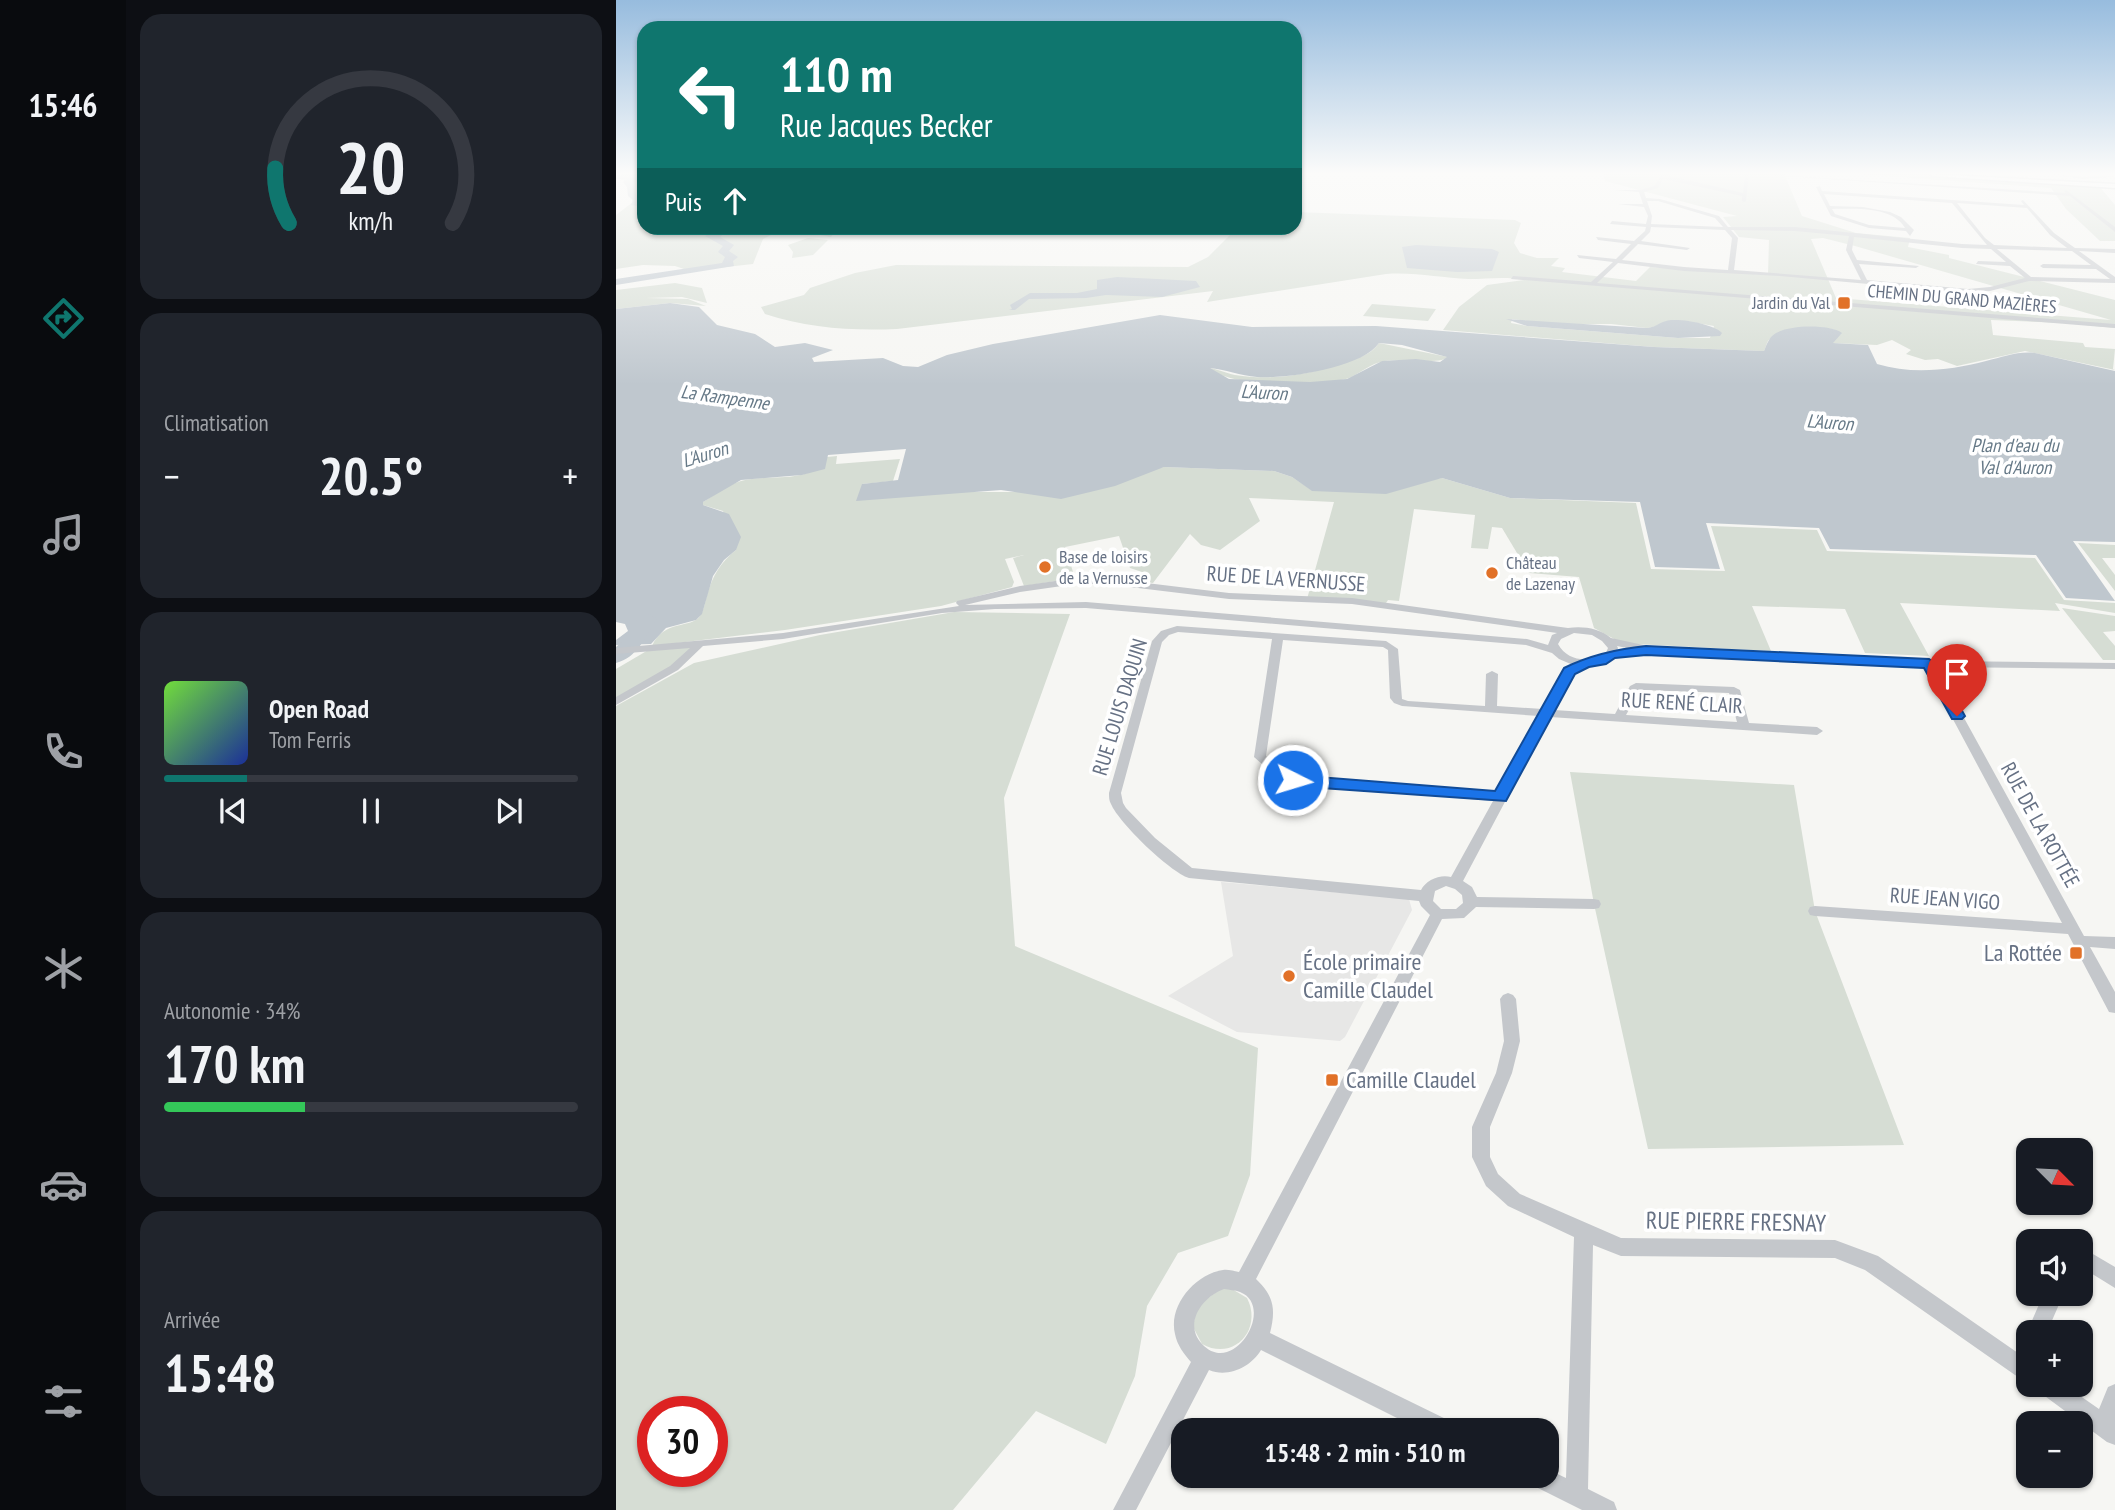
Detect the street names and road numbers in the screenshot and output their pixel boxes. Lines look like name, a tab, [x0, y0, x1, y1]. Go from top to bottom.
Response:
street label: CHEMIN DU GRAND MAZIÈRES	[1867, 279, 2058, 318]
street label: RUE DE LA VERNUSSE	[1206, 559, 1366, 598]
street label: RUE LOUIS DAQUIN	[1086, 635, 1153, 778]
street label: RUE RENÉ CLAIR	[1621, 686, 1744, 719]
street label: RUE DE LA ROTTÉE	[1995, 757, 2086, 892]
street label: RUE JEAN VIGO	[1889, 881, 2001, 916]
street label: RUE PIERRE FRESNAY	[1646, 1204, 1827, 1239]

